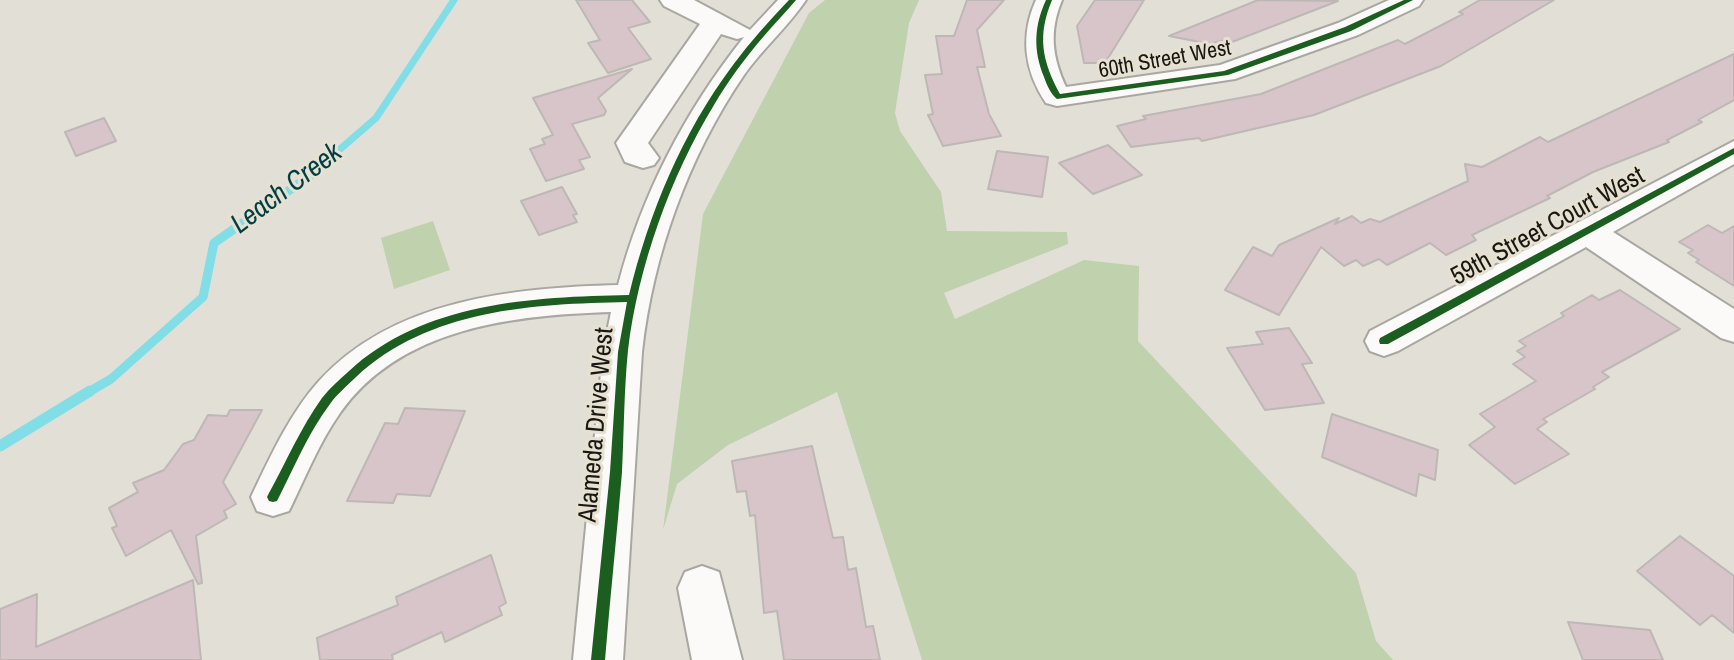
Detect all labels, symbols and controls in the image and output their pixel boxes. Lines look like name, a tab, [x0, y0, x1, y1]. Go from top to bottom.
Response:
street label: 60th Street West	[1097, 35, 1233, 85]
water label: Leach Creek	[225, 136, 349, 242]
street label: 59th Street Court West	[1446, 161, 1650, 293]
street label: Alameda Drive West	[573, 326, 621, 524]

